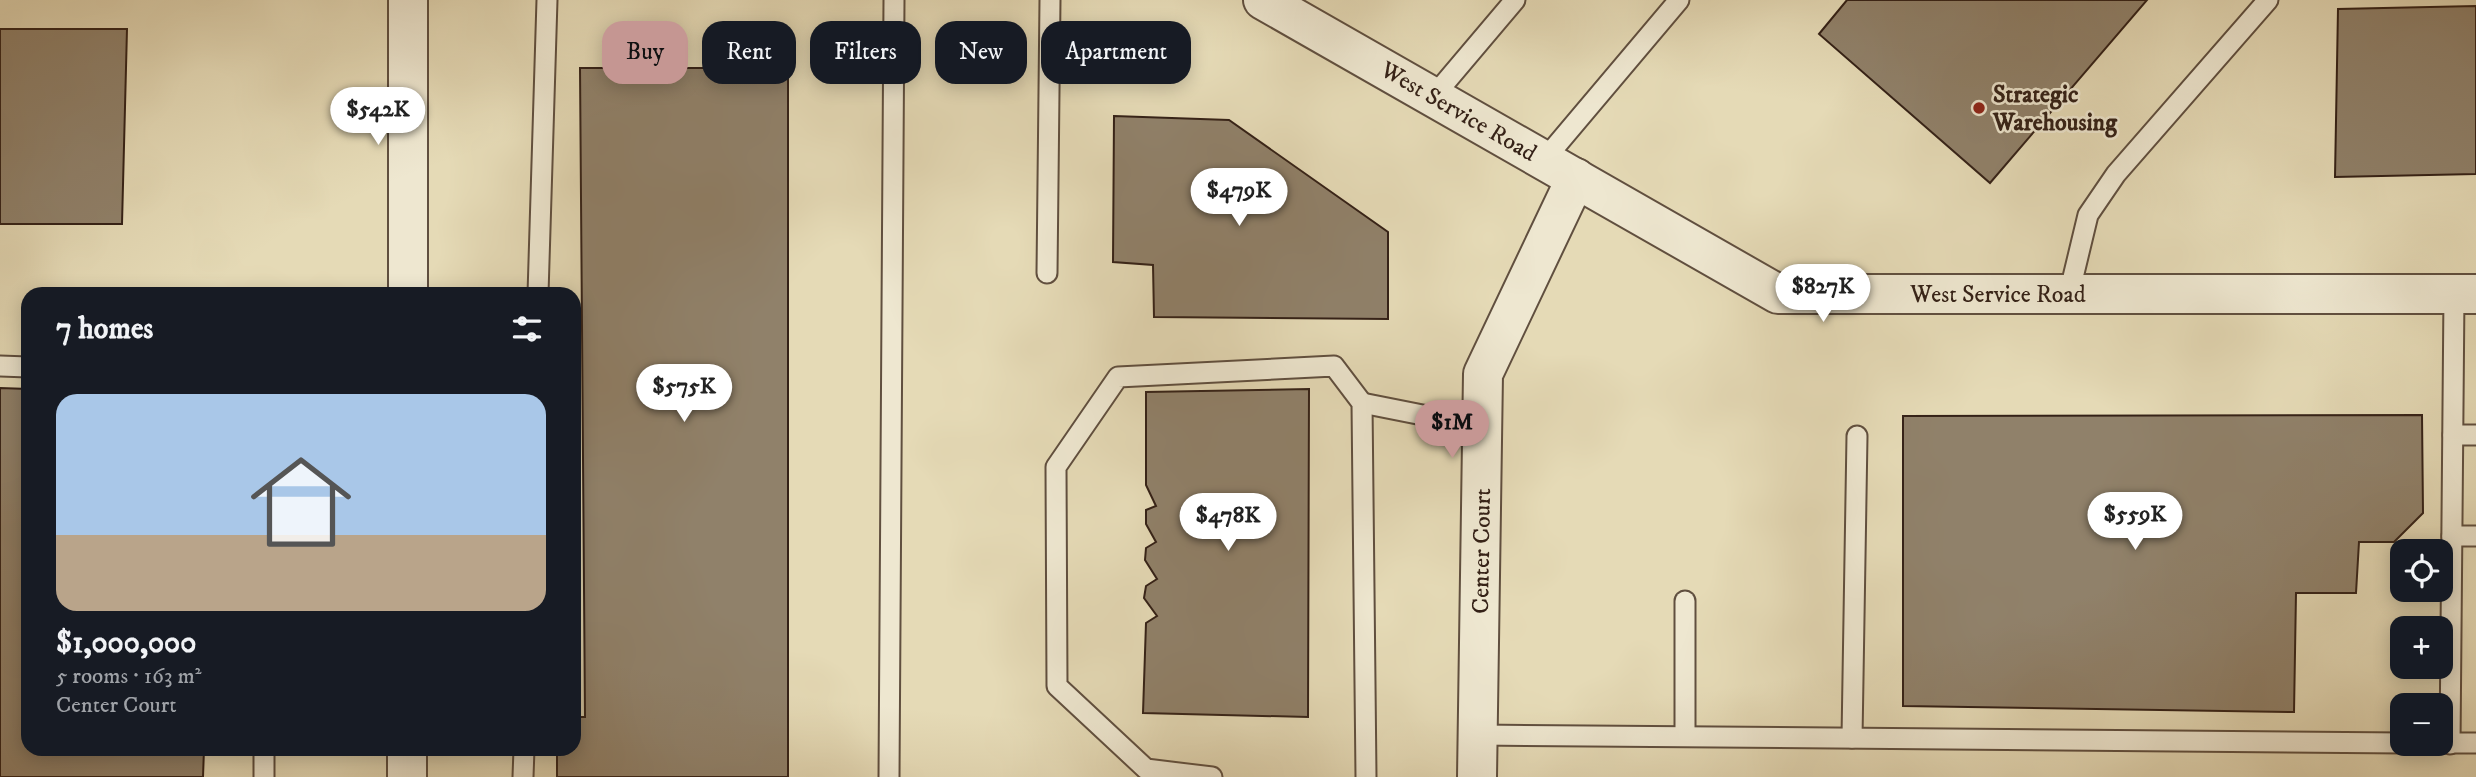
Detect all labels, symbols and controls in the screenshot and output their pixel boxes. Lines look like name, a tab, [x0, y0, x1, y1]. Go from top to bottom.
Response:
chip: Buy	[602, 21, 688, 84]
chip: Rent	[702, 21, 796, 84]
chip: Filters	[810, 21, 921, 84]
chip: New	[935, 21, 1027, 84]
chip: Apartment	[1041, 21, 1191, 84]
street label: West Service Road	[1374, 55, 1542, 169]
place label: Strategic Warehousing	[1992, 80, 2118, 138]
pin: $542K	[329, 88, 427, 147]
text: $542K	[346, 95, 410, 124]
marker: Strategic Warehousing	[1971, 100, 1987, 116]
pin: $479K	[1190, 168, 1288, 228]
text: $479K	[1207, 176, 1271, 205]
pin: $827K	[1774, 264, 1872, 324]
text: $827K	[1791, 272, 1855, 301]
street label: West Service Road	[1909, 280, 2086, 310]
icon: filters	[508, 310, 546, 348]
text: 7 homes	[56, 311, 153, 348]
pin: $575K	[635, 364, 733, 424]
text: $575K	[652, 372, 716, 401]
pin: $1M	[1418, 400, 1486, 460]
text: $1M	[1431, 408, 1473, 437]
icon: home	[238, 439, 364, 565]
street label: Center Court	[1466, 488, 1498, 614]
pin: $559K	[2086, 492, 2184, 552]
pin: $478K	[1179, 494, 1277, 553]
text: $559K	[2103, 500, 2167, 529]
text: $478K	[1196, 501, 1260, 530]
map controls	[2390, 539, 2453, 756]
button: locate	[2390, 539, 2453, 602]
button: +	[2390, 616, 2453, 679]
text: $1,000,000	[56, 625, 196, 662]
text: 5 rooms · 163 m²	[56, 662, 202, 691]
text: Center Court	[56, 691, 177, 720]
button: −	[2390, 693, 2453, 756]

